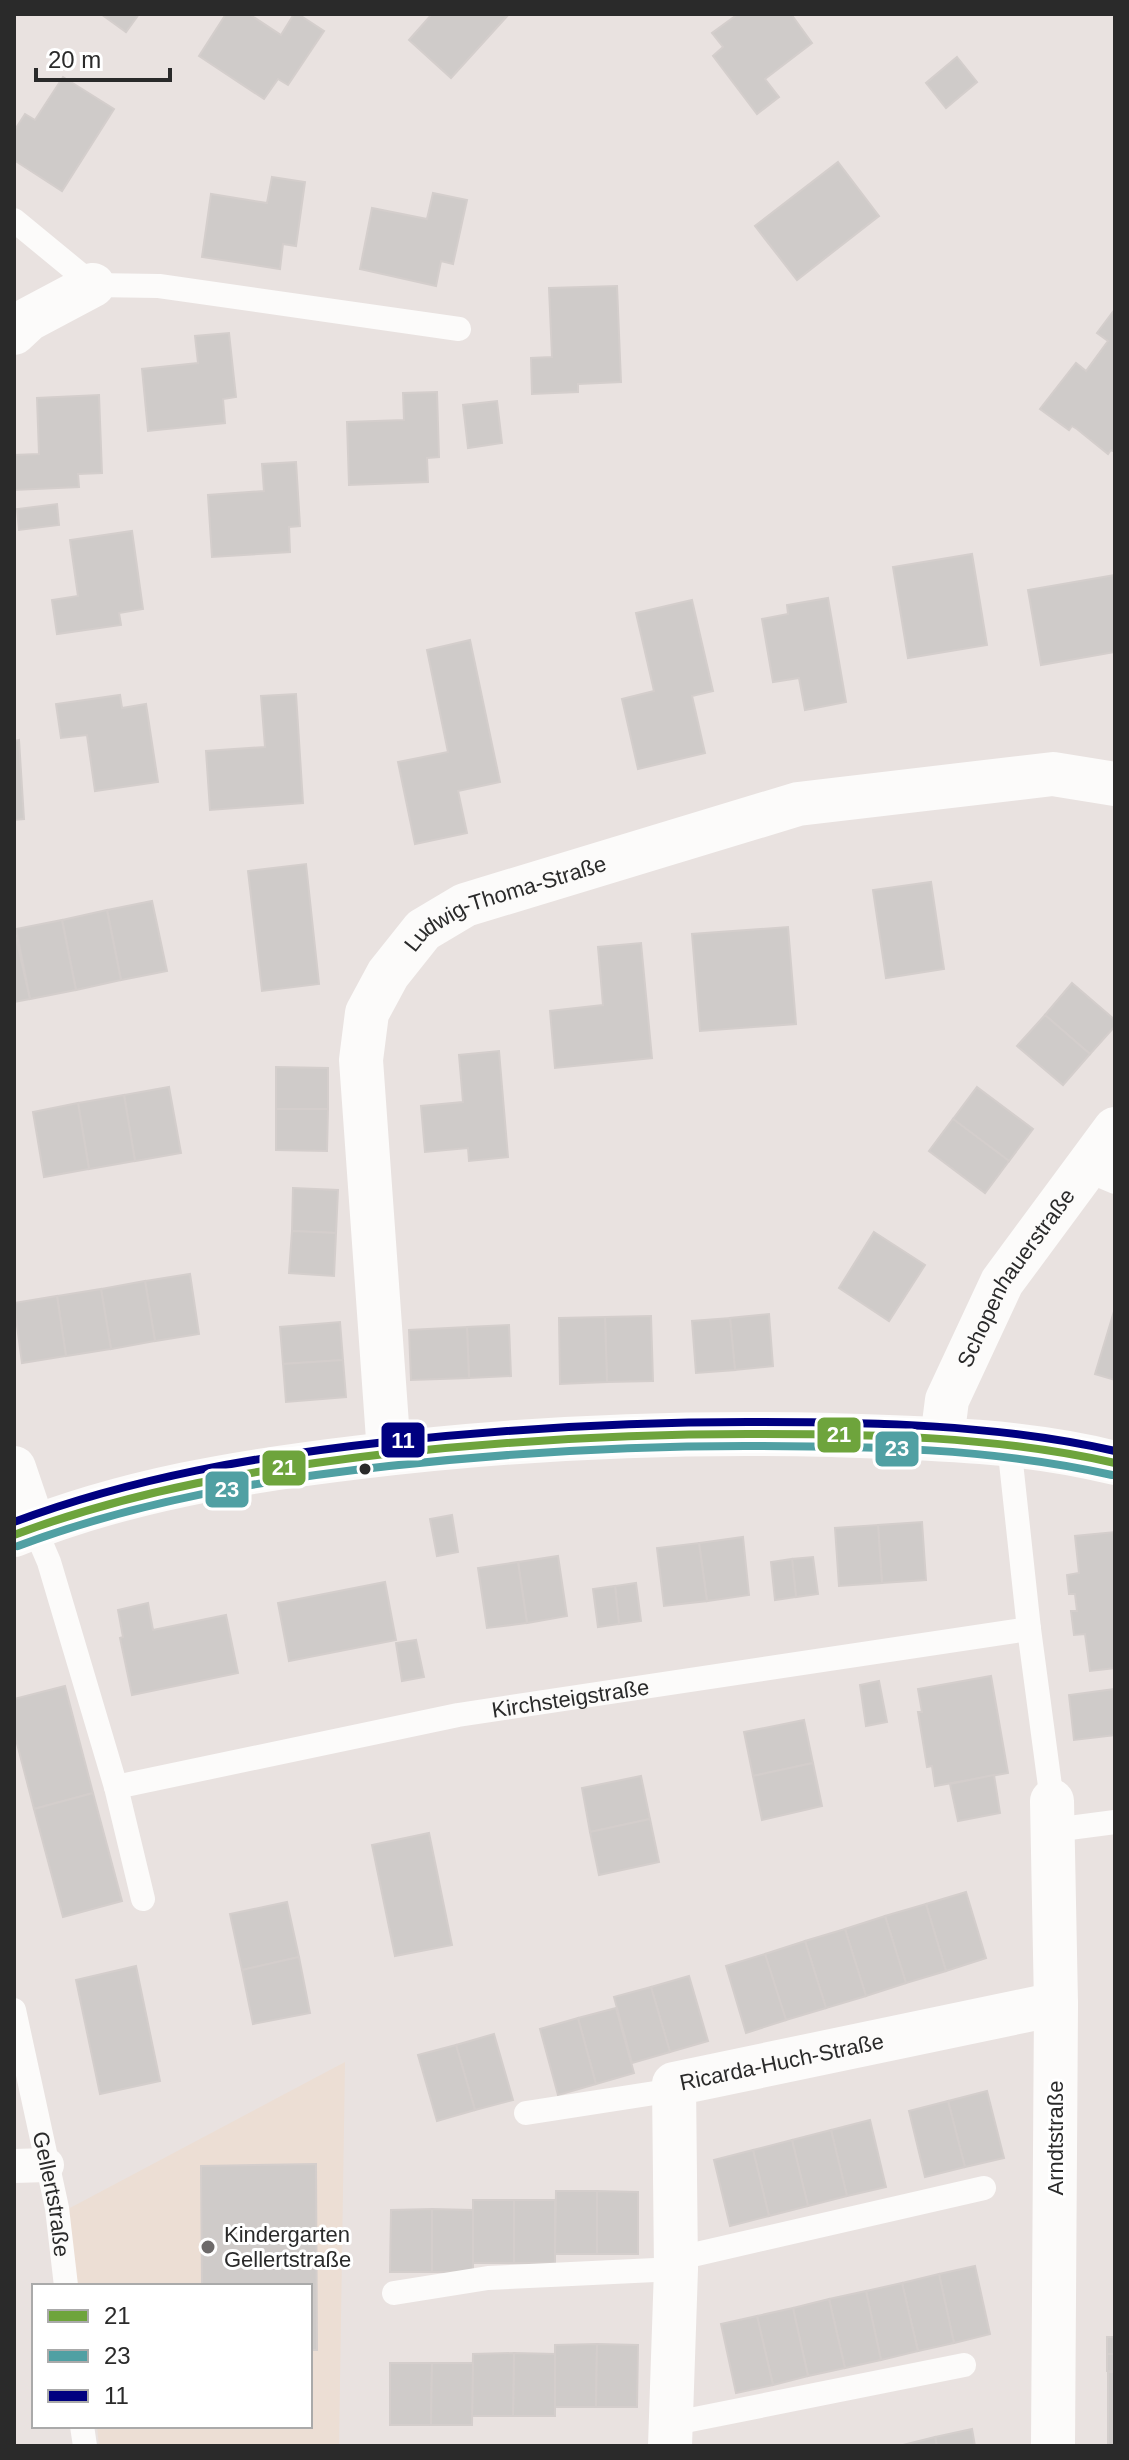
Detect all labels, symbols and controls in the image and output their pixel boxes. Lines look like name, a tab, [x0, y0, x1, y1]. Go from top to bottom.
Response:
scale bar	[36, 32, 170, 82]
text: 20 m	[48, 46, 101, 73]
street label: Ludwig-Thoma-Straße	[399, 851, 609, 956]
street label: Schopenhauerstraße	[952, 1184, 1080, 1371]
line badge: 21	[816, 1416, 862, 1454]
line badge: 11	[380, 1421, 426, 1459]
text: 21	[827, 1422, 851, 1447]
text: 11	[391, 1428, 415, 1453]
line badge: 23	[874, 1430, 920, 1468]
text: 23	[885, 1436, 909, 1461]
line badge: 21	[261, 1449, 307, 1487]
text: 21	[272, 1455, 296, 1480]
unlabelled marker	[357, 1461, 373, 1477]
line badge: 23	[204, 1470, 250, 1509]
text: 23	[215, 1477, 239, 1502]
street label: Kirchsteigstraße	[490, 1674, 651, 1723]
street label: Ricarda-Huch-Straße	[677, 2028, 886, 2096]
street label: Arndtstraße	[1043, 2081, 1068, 2195]
street label: Gellertstraße	[28, 2129, 75, 2258]
place label: Kindergarten Gellertstraße	[224, 2222, 351, 2272]
marker: Kindergarten Gellertstraße	[199, 2238, 217, 2256]
legend	[32, 2284, 312, 2428]
text: 21	[104, 2302, 131, 2329]
text: 23	[104, 2342, 131, 2369]
text: 11	[104, 2382, 129, 2409]

